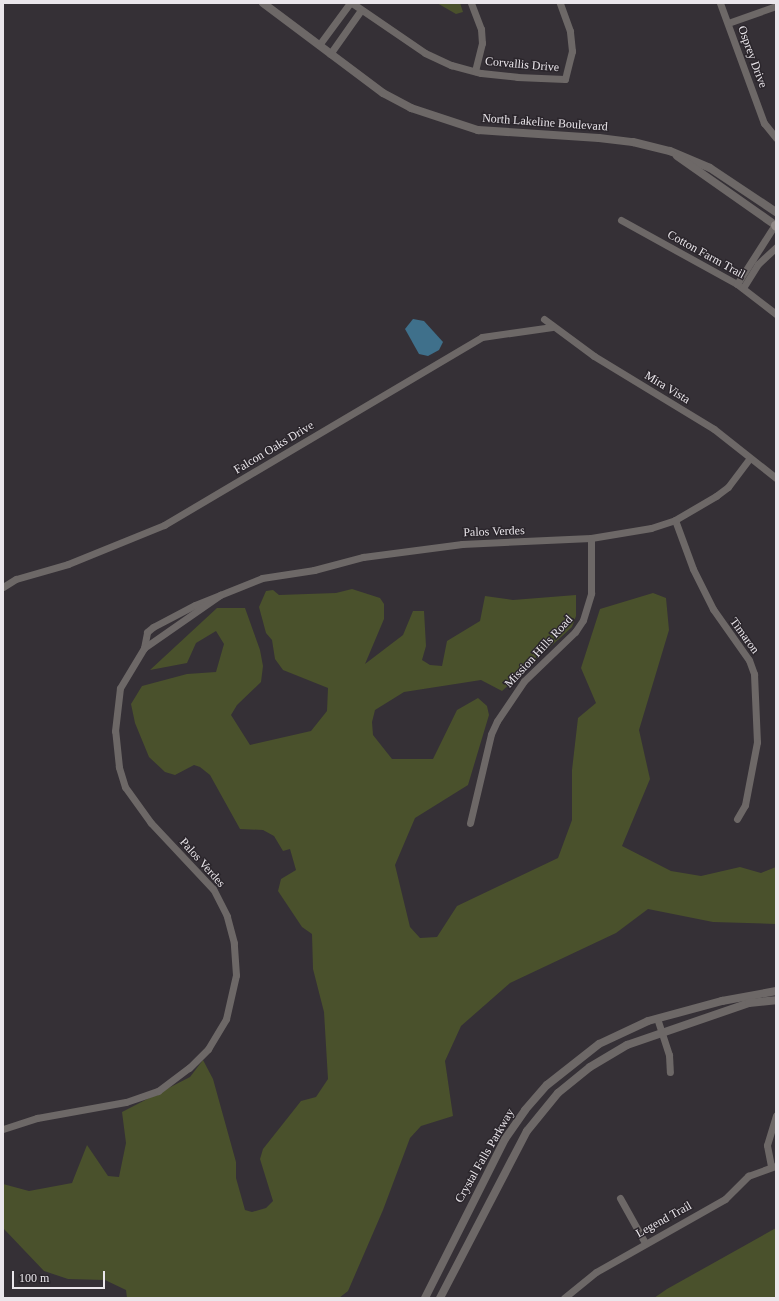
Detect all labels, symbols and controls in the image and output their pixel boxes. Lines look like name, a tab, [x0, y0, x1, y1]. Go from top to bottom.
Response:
street label: Osprey Drive	[734, 24, 770, 90]
street label: Corvallis Drive	[484, 55, 560, 75]
street label: North Lakeline Boulevard	[482, 111, 608, 135]
street label: Cotton Farm Trail	[665, 228, 747, 282]
street label: Mira Vista	[641, 369, 693, 407]
street label: Falcon Oaks Drive	[231, 418, 317, 478]
street label: Palos Verdes	[463, 524, 525, 540]
street label: Mission Hills Road	[502, 613, 576, 691]
street label: Timaron	[726, 615, 762, 657]
street label: Palos Verdes	[176, 835, 228, 891]
street label: Crystal Falls Parkway	[452, 1107, 518, 1205]
street label: Legend Trail	[633, 1199, 695, 1241]
scale bar	[14, 1263, 107, 1289]
text: 100 m	[19, 1271, 49, 1285]

